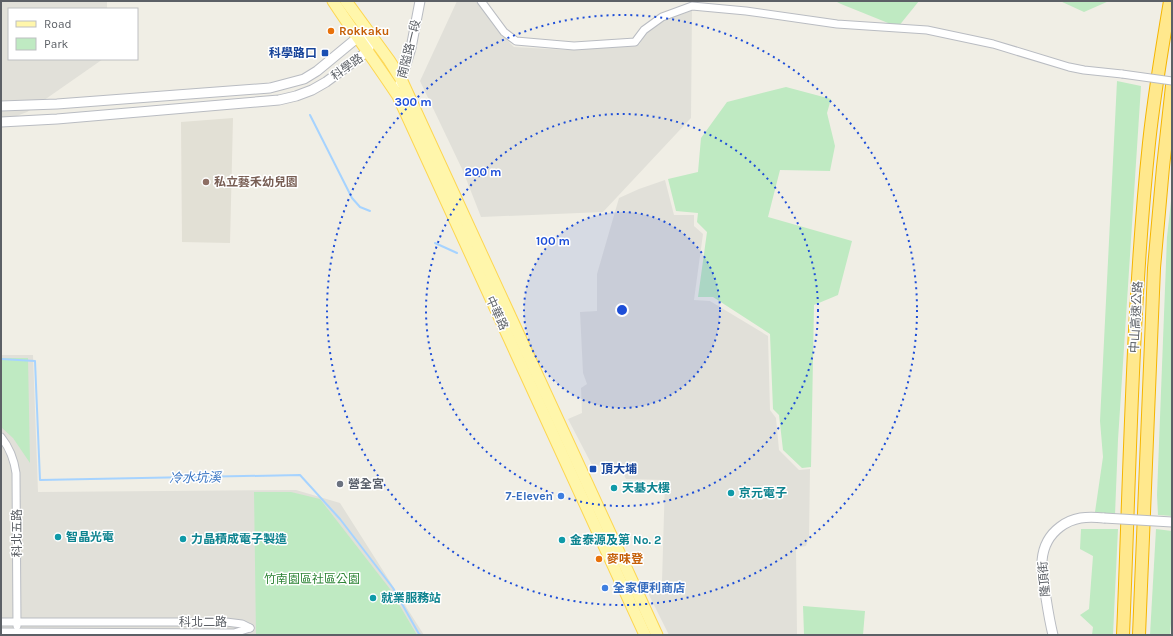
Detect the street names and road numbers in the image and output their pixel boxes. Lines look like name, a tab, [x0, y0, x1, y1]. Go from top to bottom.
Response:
street label: 南隘路一段	[395, 18, 423, 80]
street label: 科學路	[328, 51, 366, 83]
street label: 中山高速公路	[1127, 281, 1145, 353]
street label: 中華路	[483, 294, 511, 332]
street label: 科北五路	[10, 509, 24, 557]
street label: 隆頂街	[1035, 560, 1053, 598]
street label: 科北二路	[179, 615, 227, 629]

